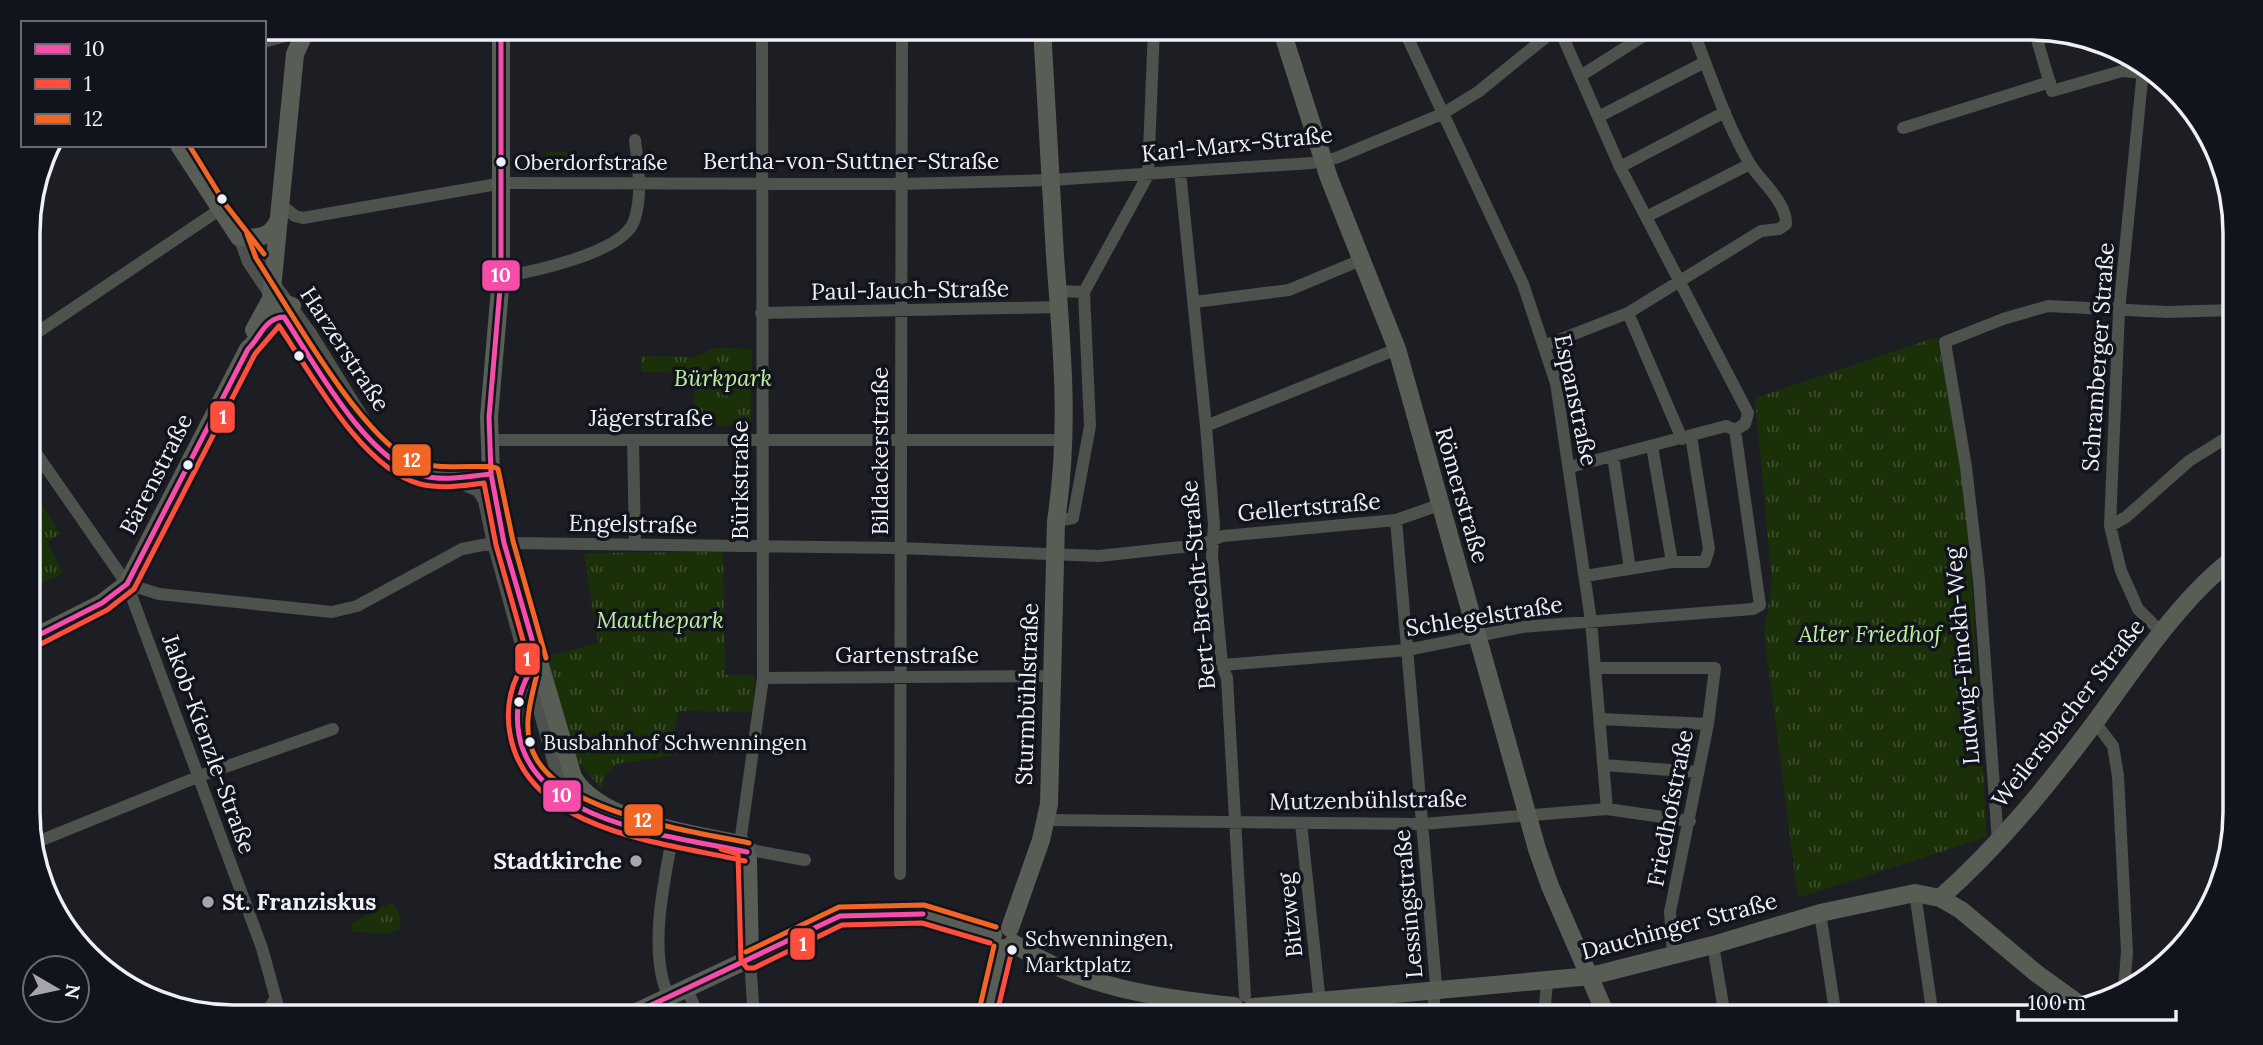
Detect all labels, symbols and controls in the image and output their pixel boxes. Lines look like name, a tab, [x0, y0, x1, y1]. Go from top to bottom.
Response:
legend	[21, 21, 266, 147]
text: 10	[84, 35, 105, 62]
text: 1	[84, 70, 92, 97]
text: 12	[84, 105, 103, 132]
street label: Karl-Marx-Straße	[1140, 119, 1334, 168]
street label: Bertha-von-Suttner-Straße	[703, 146, 999, 175]
place label: Oberdorfstraße	[514, 149, 668, 176]
marker: Oberdorfstraße	[494, 155, 508, 169]
unlabelled marker	[215, 192, 229, 206]
street label: Schramberger Straße	[2075, 241, 2120, 473]
line badge: 10	[481, 259, 521, 292]
text: 10	[491, 263, 511, 287]
street label: Paul-Jauch-Straße	[811, 273, 1009, 306]
street label: Harzerstraße	[294, 281, 397, 417]
street label: Espanstraße	[1548, 331, 1605, 468]
unlabelled marker	[292, 349, 306, 363]
park label: Bürkpark	[674, 363, 772, 392]
street label: Bildackerstraße	[865, 367, 894, 535]
line badge: 1	[209, 400, 236, 434]
street label: Jägerstraße	[588, 403, 713, 432]
text: 1	[219, 405, 227, 429]
street label: Bärenstraße	[113, 408, 198, 539]
street label: Bürkstraße	[725, 420, 754, 540]
street label: Römerstraße	[1429, 424, 1496, 566]
line badge: 12	[391, 443, 432, 477]
text: 12	[403, 448, 421, 472]
unlabelled marker	[181, 458, 195, 472]
street label: Bert-Brecht-Straße	[1174, 479, 1221, 691]
street label: Gellertstraße	[1236, 486, 1382, 527]
street label: Engelstraße	[568, 508, 698, 539]
street label: Ludwig-Finckh-Weg	[1937, 545, 1985, 766]
street label: Schlegelstraße	[1403, 589, 1564, 642]
street label: Sturmbühlstraße	[1009, 602, 1044, 786]
park label: Mauthepark	[596, 605, 724, 634]
street label: Weilersbacher Straße	[1985, 612, 2150, 813]
park label: Alter Friedhof	[1797, 619, 1944, 648]
street label: Jakob-Kienzle-Straße	[156, 629, 263, 858]
street label: Gartenstraße	[835, 640, 979, 669]
line badge: 1	[514, 642, 541, 676]
text: 1	[523, 647, 531, 671]
unlabelled marker	[512, 695, 526, 709]
street label: Friedhofstraße	[1640, 727, 1699, 889]
place label: Busbahnhof Schwenningen	[543, 729, 807, 756]
marker: Busbahnhof Schwenningen	[523, 735, 537, 749]
line badge: 10	[542, 779, 582, 813]
text: 10	[552, 783, 572, 807]
street label: Mutzenbühlstraße	[1269, 783, 1467, 816]
line badge: 12	[623, 803, 664, 837]
text: 12	[634, 808, 652, 832]
street label: Lessingstraße	[1387, 828, 1428, 980]
place label: Stadtkirche	[493, 846, 622, 875]
marker: Stadtkirche	[628, 853, 644, 869]
street label: Bitzweg	[1271, 870, 1308, 959]
street label: Dauchinger Straße	[1578, 885, 1780, 966]
place label: St. Franziskus	[222, 887, 376, 916]
marker: St. Franziskus	[200, 894, 216, 910]
place label: Schwenningen, Marktplatz	[1025, 925, 1174, 978]
line badge: 1	[789, 927, 816, 961]
text: 1	[799, 932, 807, 956]
marker: Schwenningen, Marktplatz	[1005, 943, 1019, 957]
north arrow	[21, 954, 91, 1024]
scale bar	[2018, 978, 2176, 1022]
text: N	[60, 983, 86, 1001]
text: 100 m	[2028, 989, 2086, 1016]

